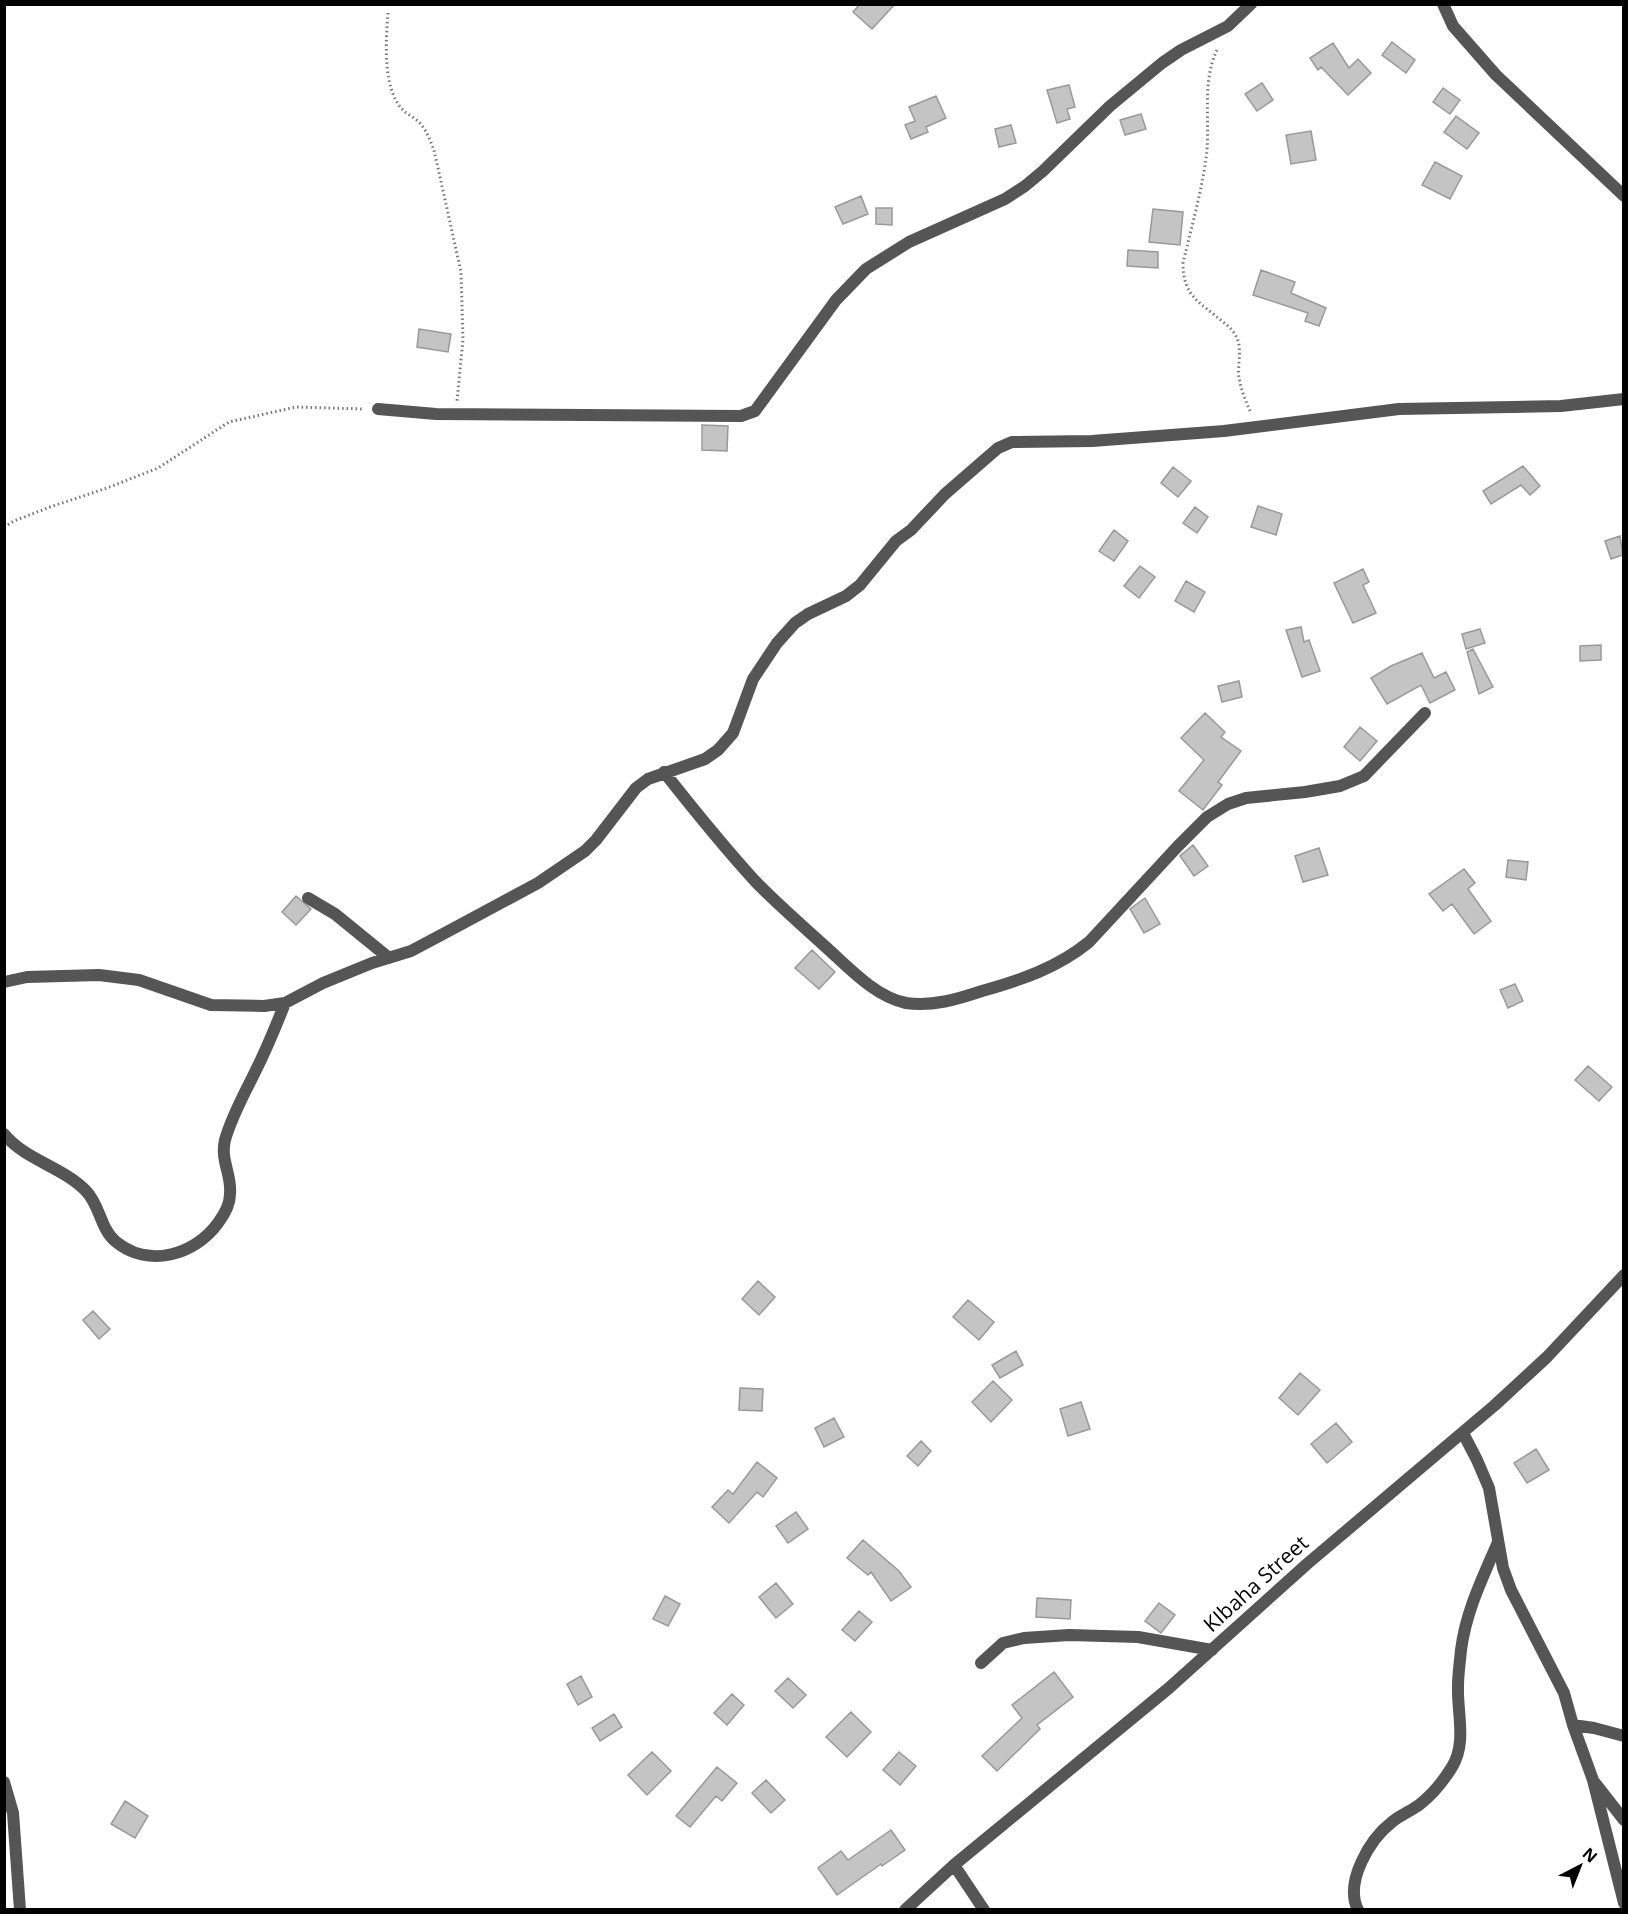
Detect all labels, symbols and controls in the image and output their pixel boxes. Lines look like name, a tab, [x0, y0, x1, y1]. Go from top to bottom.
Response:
street label: KIbaha Street	[1197, 1529, 1314, 1638]
north arrow	[1550, 1836, 1610, 1896]
text: N	[1578, 1842, 1602, 1867]

